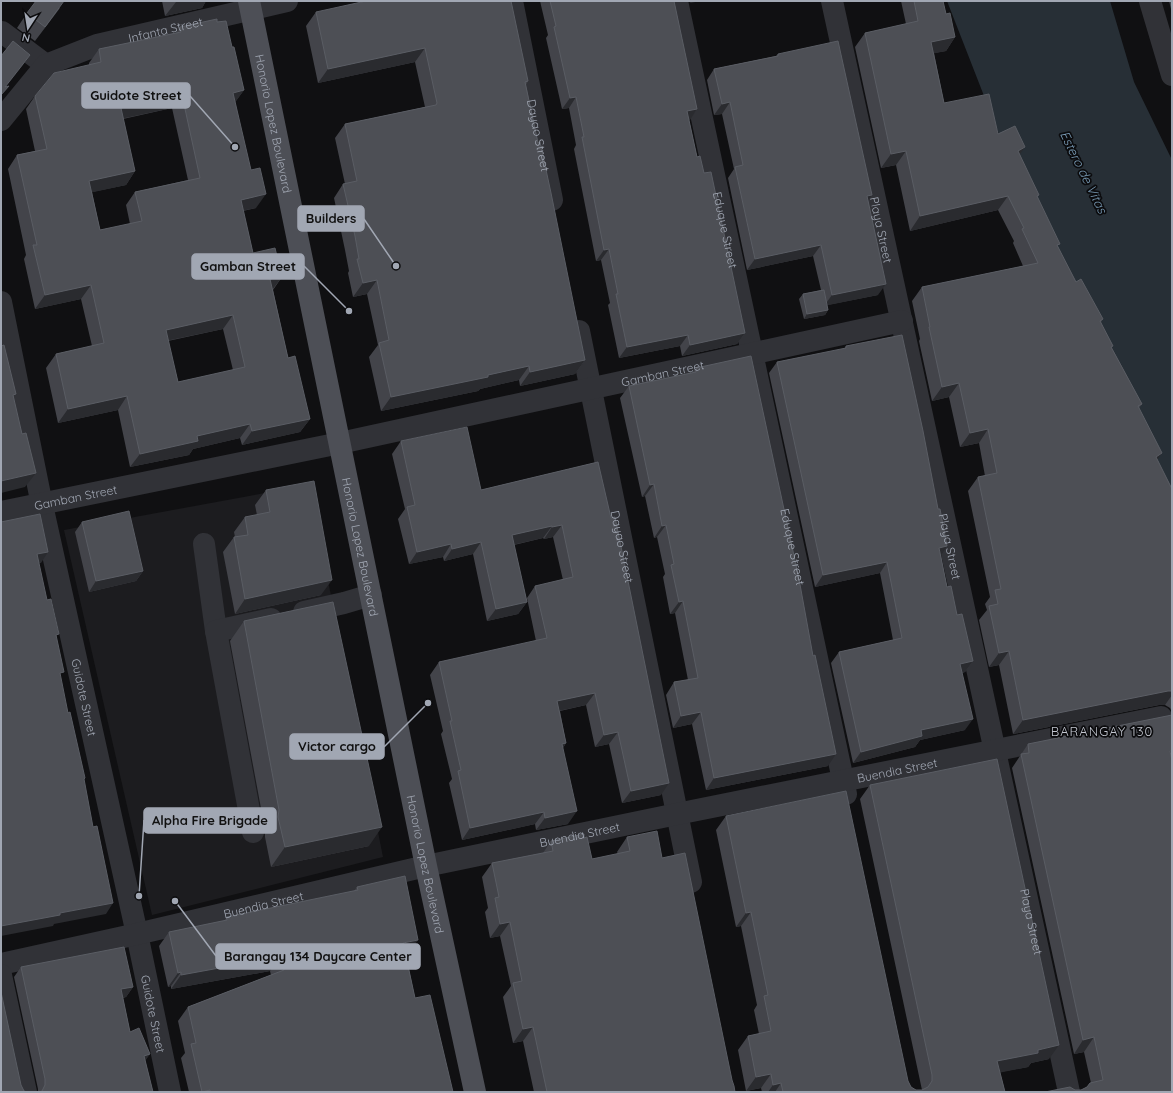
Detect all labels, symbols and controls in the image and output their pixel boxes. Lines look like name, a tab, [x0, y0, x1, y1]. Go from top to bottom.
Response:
north arrow	[8, 8, 48, 48]
street label: Infanta Street	[127, 13, 204, 45]
text: N	[21, 30, 31, 45]
street label: Honorio Lopez Boulevard	[253, 53, 296, 194]
callout: Guidote Street	[82, 83, 190, 108]
text: Guidote Street	[90, 87, 182, 103]
street label: Dayao Street	[524, 98, 554, 173]
water label: Estero de Vitas	[1057, 128, 1111, 217]
street label: Eduque Street	[710, 190, 741, 270]
street label: Playa Street	[867, 195, 896, 264]
callout: Builders	[298, 206, 364, 231]
text: Builders	[306, 210, 356, 226]
callout: Gamban Street	[192, 254, 304, 279]
text: Gamban Street	[200, 258, 296, 274]
street label: Gamban Street	[620, 357, 705, 389]
street label: Honorio Lopez Boulevard	[339, 476, 382, 617]
street label: Gamban Street	[33, 481, 118, 513]
street label: Eduque Street	[778, 507, 809, 586]
street label: Dayao Street	[608, 509, 637, 584]
street label: Playa Street	[936, 512, 965, 581]
street label: Guidote Street	[69, 657, 100, 738]
district label: BARANGAY 130	[1051, 723, 1153, 739]
callout: Victor cargo	[290, 734, 384, 759]
text: Victor cargo	[298, 738, 376, 754]
street label: Buendia Street	[856, 755, 939, 785]
street label: Honorio Lopez Boulevard	[404, 794, 448, 935]
callout: Alpha Fire Brigade	[144, 808, 276, 833]
text: Alpha Fire Brigade	[152, 812, 268, 828]
street label: Buendia Street	[538, 819, 621, 850]
street label: Playa Street	[1017, 887, 1046, 956]
street label: Buendia Street	[222, 888, 305, 921]
callout: Barangay 134 Daycare Center	[216, 944, 420, 969]
text: Barangay 134 Daycare Center	[224, 948, 412, 964]
street label: Guidote Street	[138, 973, 169, 1054]

